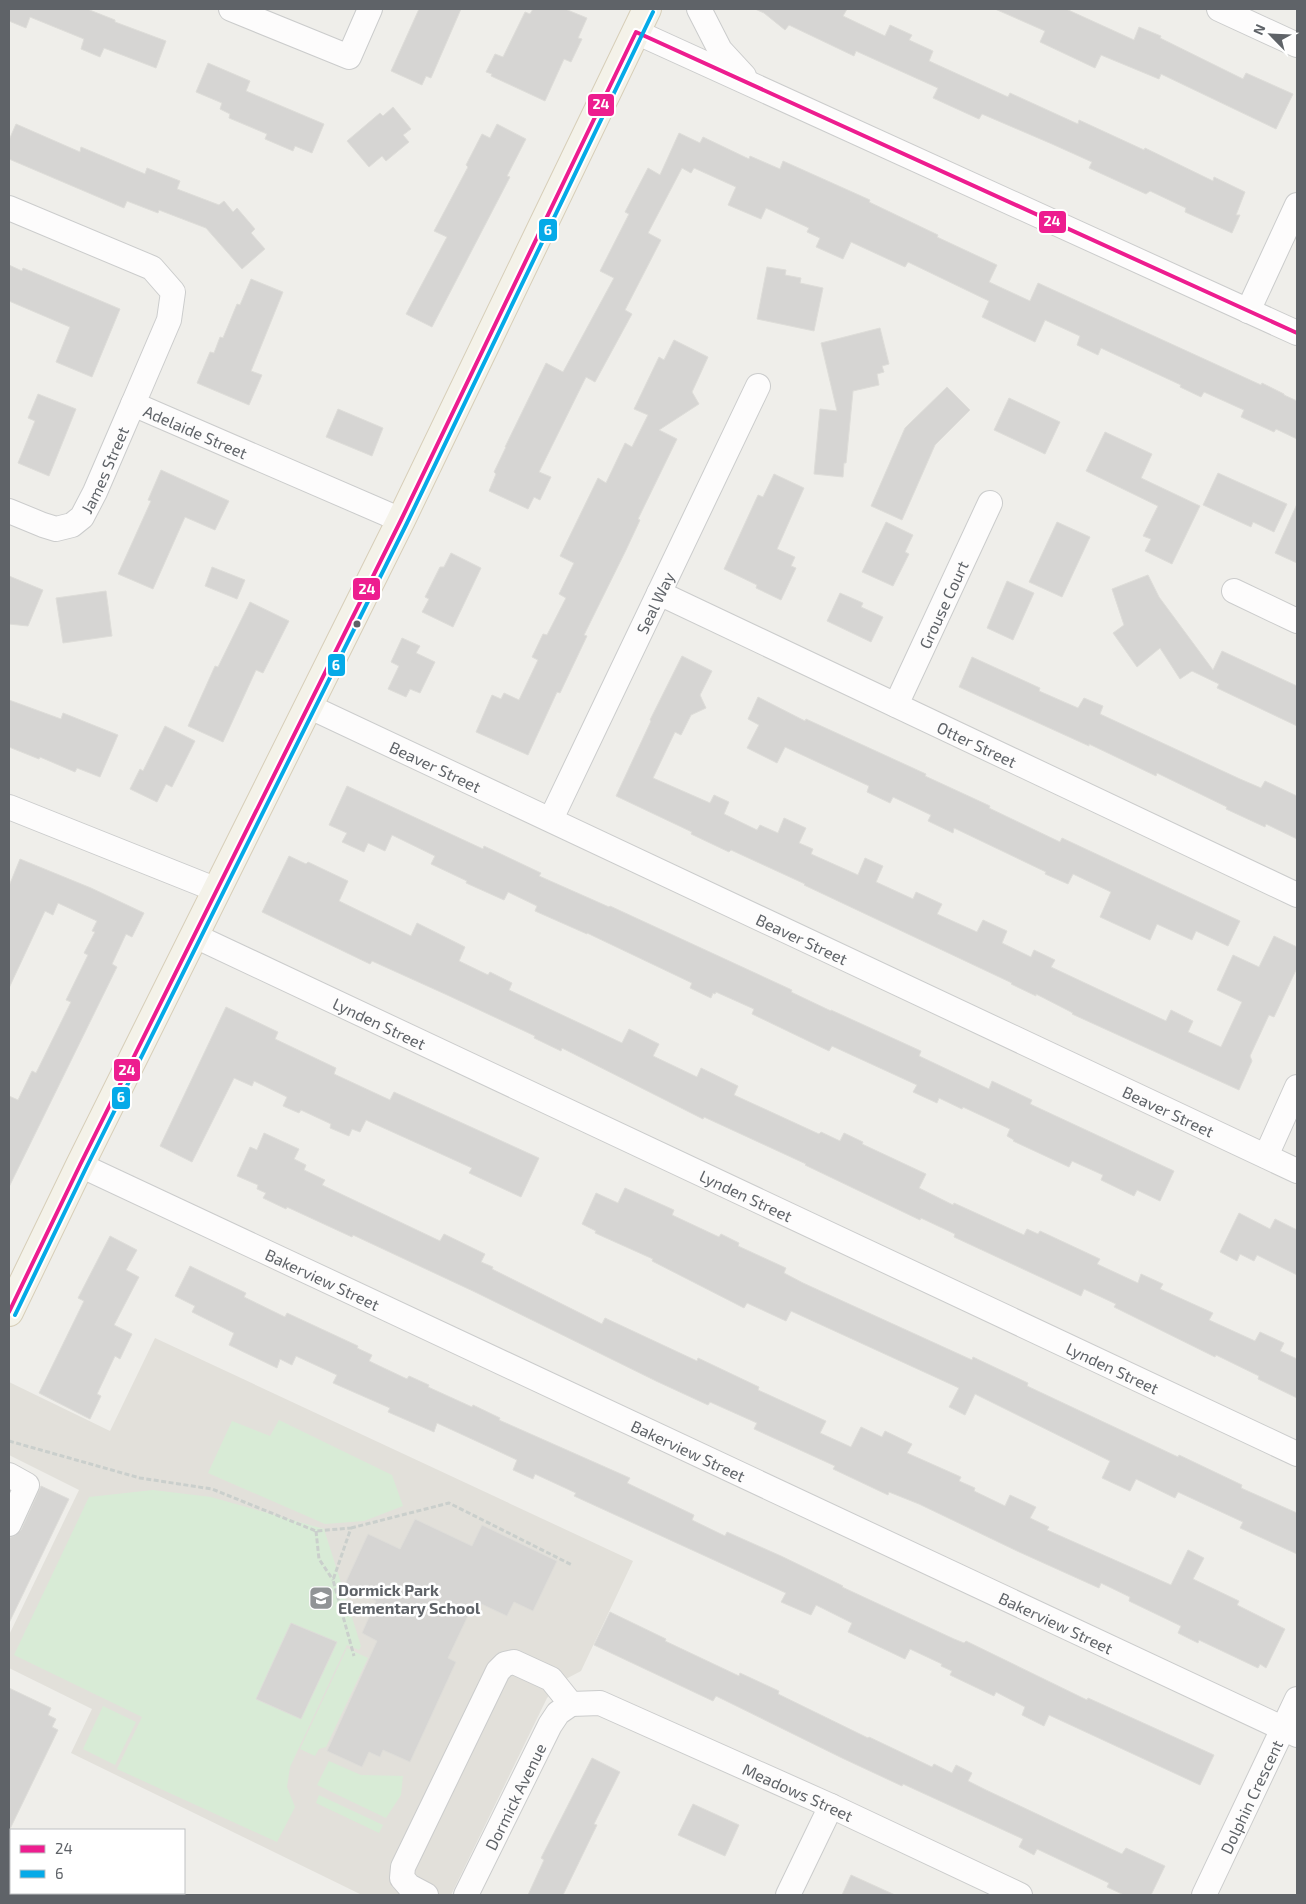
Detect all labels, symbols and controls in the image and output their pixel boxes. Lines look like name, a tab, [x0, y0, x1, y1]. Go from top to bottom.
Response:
north arrow	[1246, 10, 1296, 60]
text: N	[1249, 21, 1268, 38]
line badge: 24	[587, 93, 615, 117]
text: 24	[592, 95, 610, 112]
line badge: 24	[1038, 210, 1067, 234]
text: 24	[1043, 212, 1061, 229]
line badge: 6	[538, 218, 558, 242]
text: 6	[544, 221, 552, 238]
street label: Adelaide Street	[141, 400, 250, 462]
street label: James Street	[76, 423, 132, 516]
street label: Grouse Court	[914, 557, 971, 651]
street label: Seal Way	[632, 568, 678, 637]
line badge: 24	[352, 577, 381, 601]
text: 24	[358, 580, 376, 597]
unlabelled marker	[352, 619, 362, 629]
line badge: 6	[327, 653, 346, 677]
text: 6	[332, 656, 340, 673]
street label: Otter Street	[934, 717, 1020, 771]
street label: Beaver Street	[387, 736, 484, 796]
street label: Beaver Street	[754, 909, 851, 968]
street label: Lynden Street	[330, 993, 429, 1053]
line badge: 24	[113, 1058, 141, 1082]
text: 24	[118, 1061, 136, 1078]
street label: Beaver Street	[1120, 1081, 1217, 1140]
line badge: 6	[111, 1086, 131, 1110]
text: 6	[117, 1088, 125, 1105]
street label: Lynden Street	[697, 1165, 795, 1225]
street label: Bakerview Street	[263, 1244, 383, 1313]
street label: Lynden Street	[1063, 1337, 1162, 1397]
street label: Bakerview Street	[629, 1415, 749, 1485]
place label: Dormick Park Elementary School	[338, 1580, 481, 1618]
school or university icon: Dormick Park Elementary School	[308, 1585, 334, 1611]
street label: Bakerview Street	[996, 1587, 1116, 1657]
street label: Dolphin Crescent	[1216, 1737, 1286, 1856]
street label: Dormick Avenue	[480, 1740, 549, 1853]
street label: Meadows Street	[740, 1758, 856, 1825]
legend	[10, 1829, 185, 1894]
text: 24	[55, 1839, 73, 1857]
text: 6	[55, 1864, 64, 1882]

